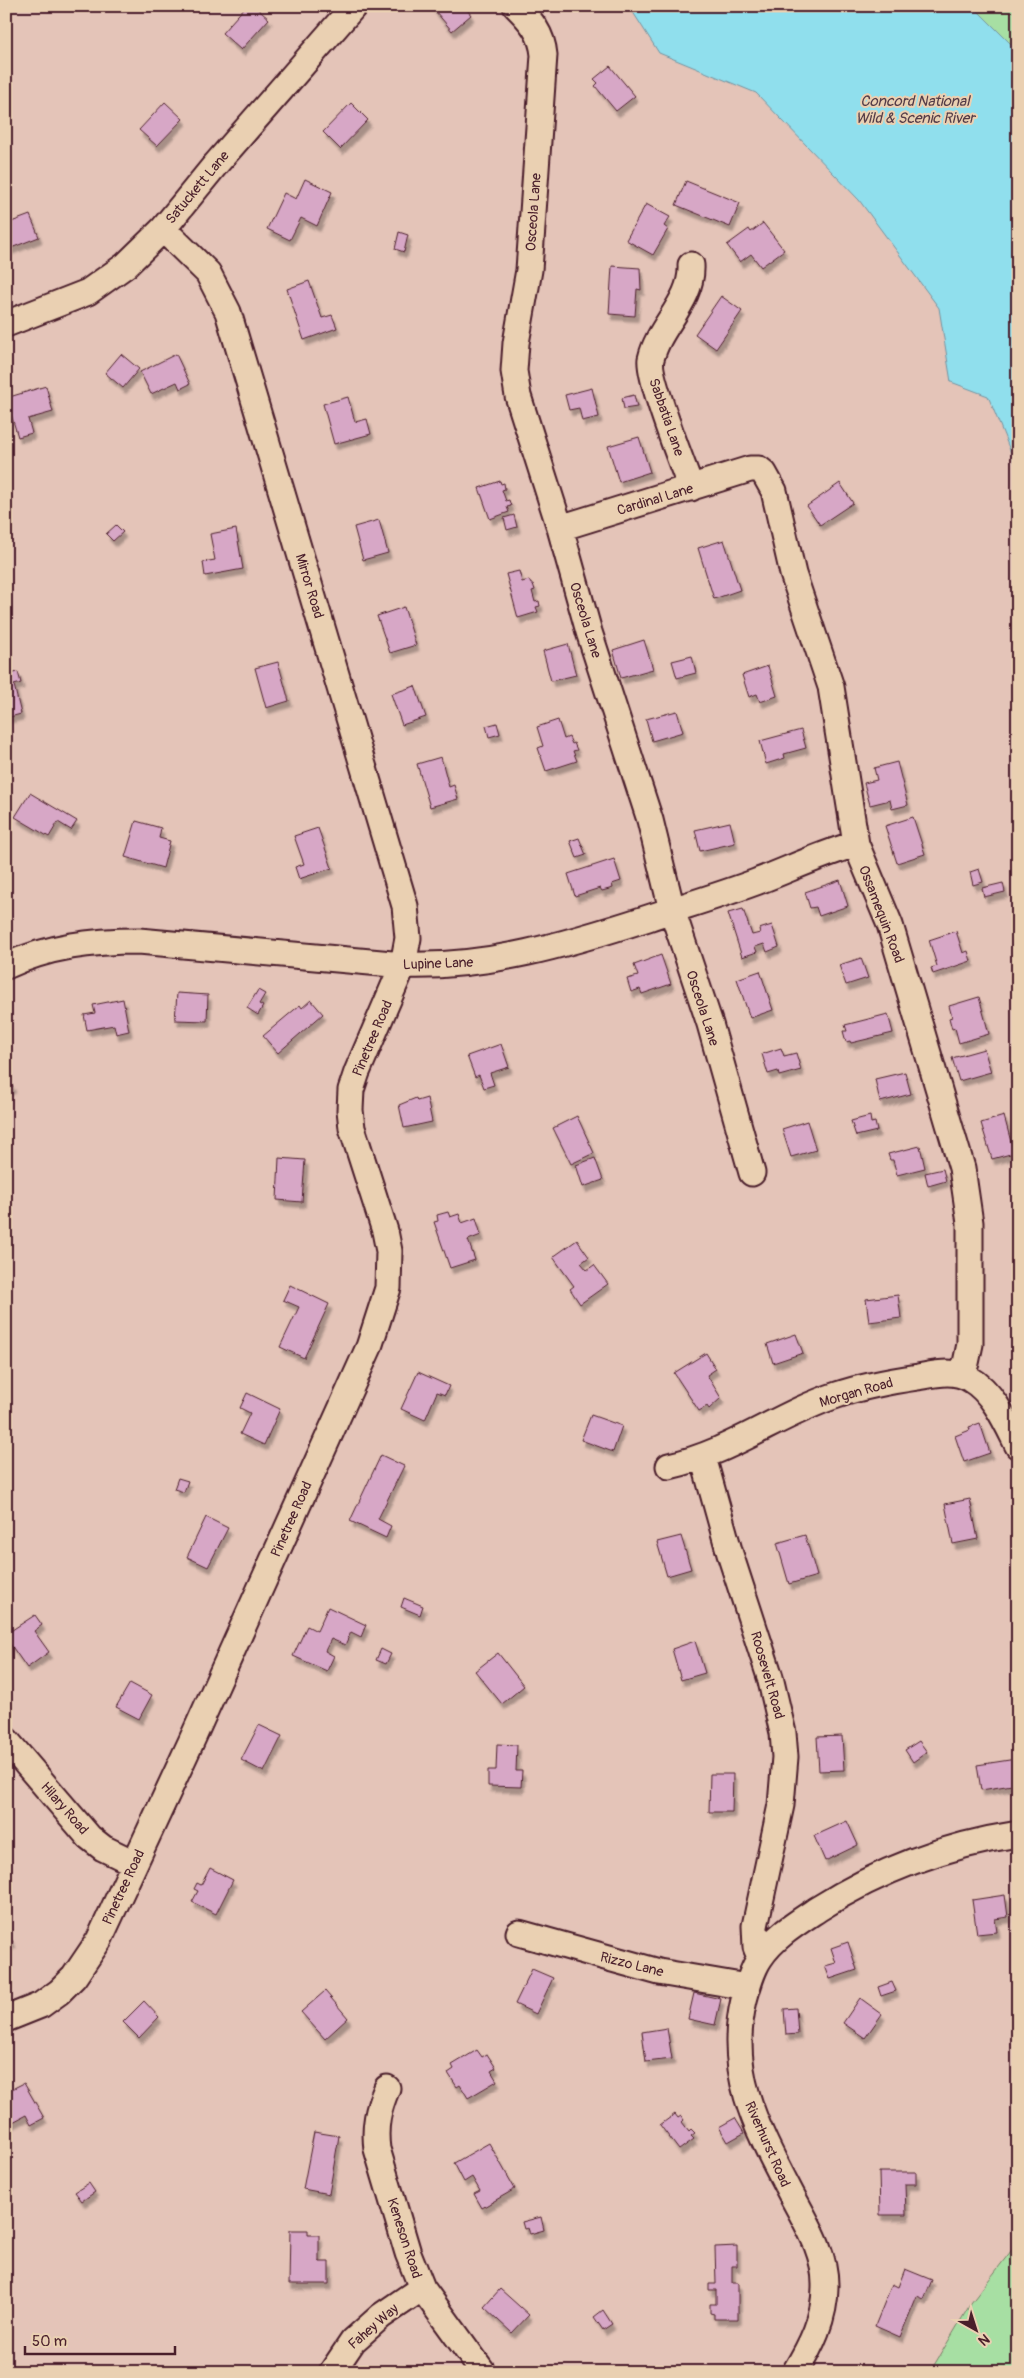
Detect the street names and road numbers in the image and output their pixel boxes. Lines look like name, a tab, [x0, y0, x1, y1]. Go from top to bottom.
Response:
street label: Satuckett Lane	[162, 147, 233, 227]
street label: Osceola Lane	[522, 172, 545, 252]
street label: Sabbatia Lane	[645, 376, 688, 458]
street label: Cardinal Lane	[615, 480, 695, 519]
street label: Mirror Road	[292, 552, 327, 621]
street label: Osceola Lane	[566, 580, 605, 660]
street label: Ossamequin Road	[855, 863, 908, 966]
street label: Lupine Lane	[402, 954, 474, 973]
street label: Osceola Lane	[682, 968, 723, 1048]
street label: Pinetree Road	[349, 997, 396, 1079]
street label: Morgan Road	[817, 1374, 895, 1411]
street label: Pinetree Road	[267, 1479, 316, 1560]
street label: Roosevelt Road	[747, 1629, 788, 1721]
street label: Hilary Road	[37, 1779, 92, 1838]
street label: Pinetree Road	[99, 1847, 148, 1928]
street label: Rizzo Lane	[599, 1948, 665, 1981]
street label: Riverhurst Road	[741, 2099, 794, 2190]
street label: Keneson Road	[384, 2196, 426, 2281]
street label: Fahey Way	[345, 2300, 402, 2353]

